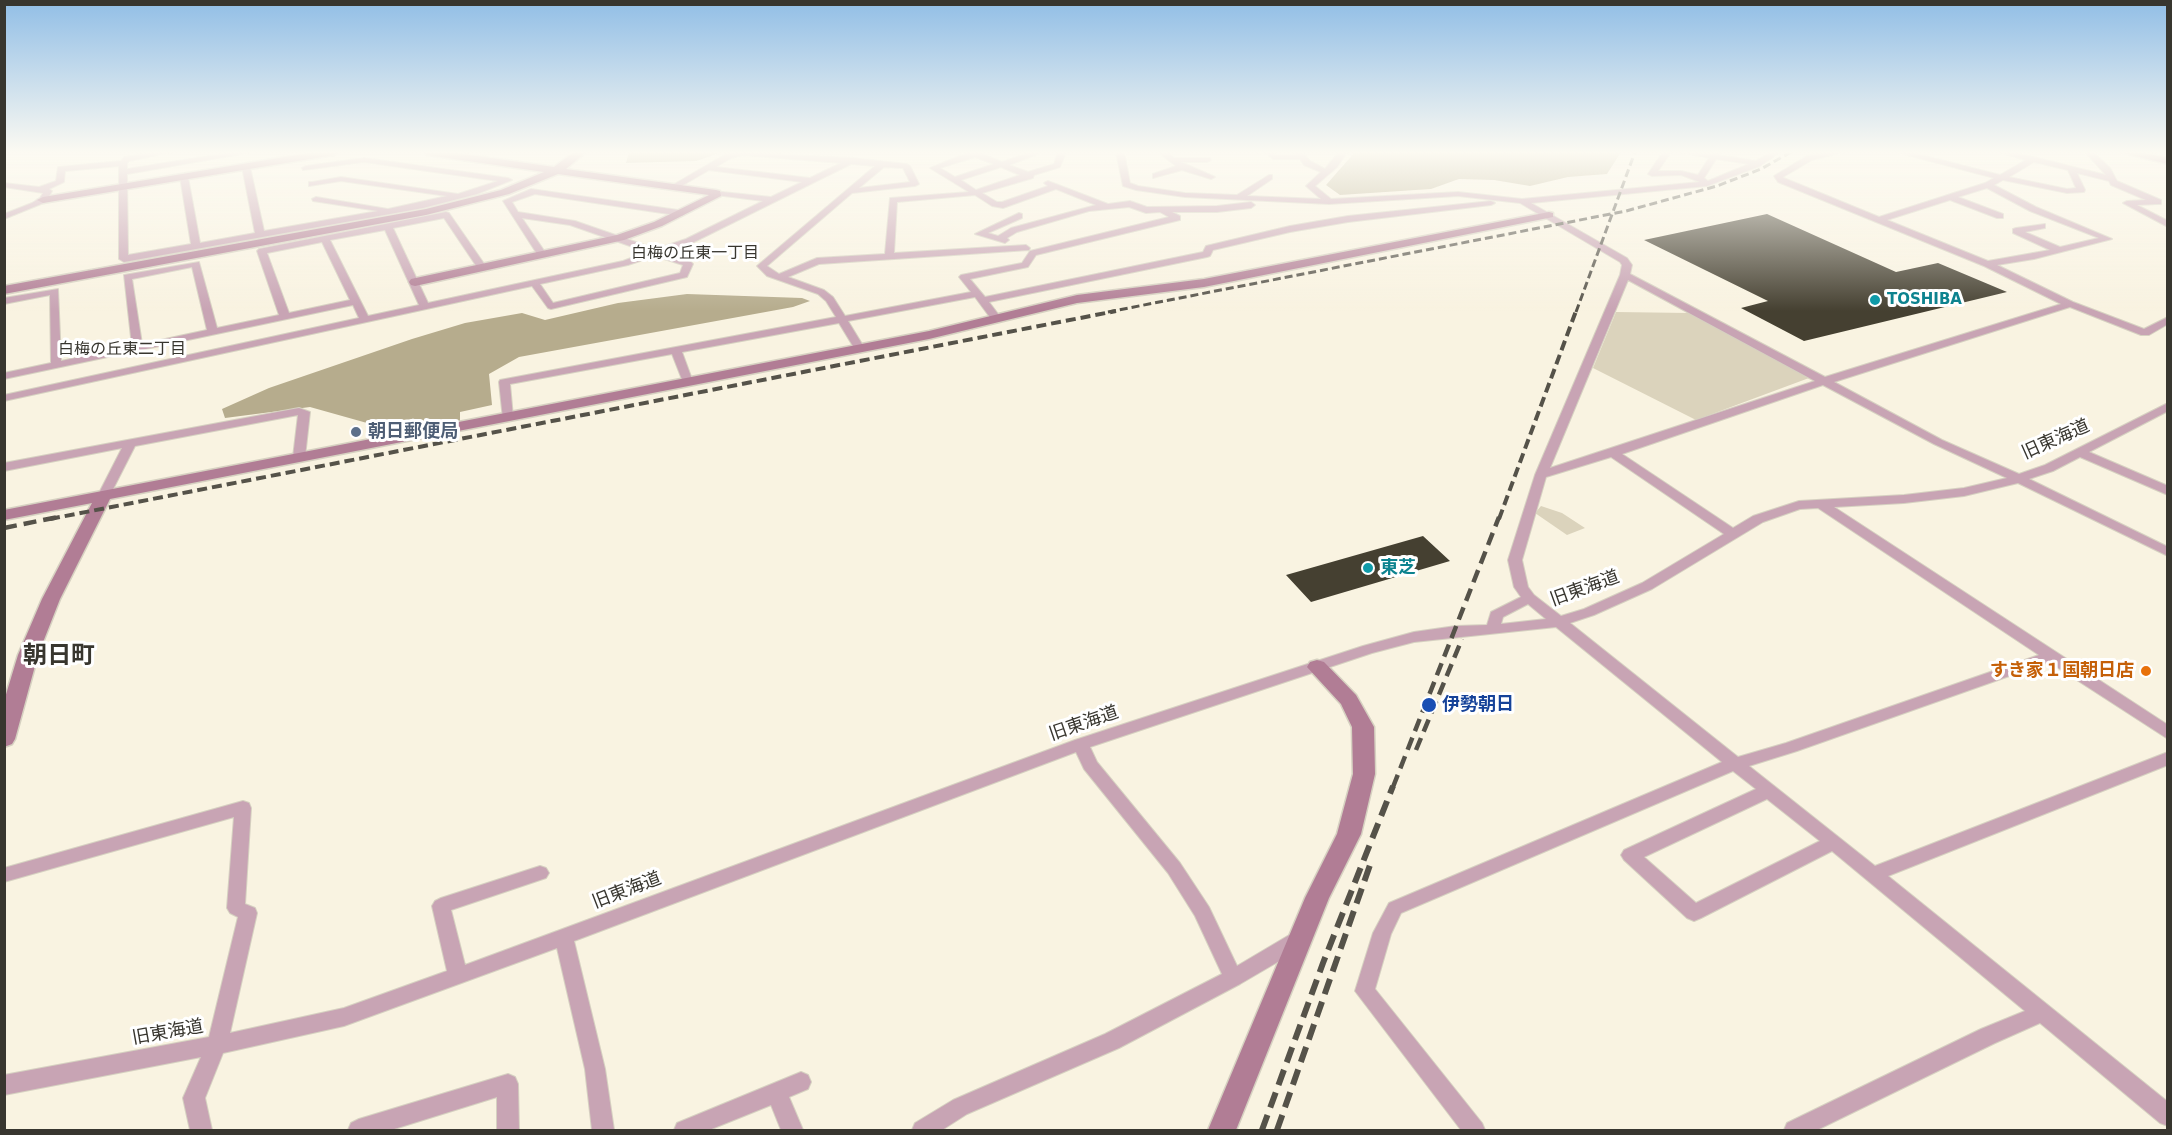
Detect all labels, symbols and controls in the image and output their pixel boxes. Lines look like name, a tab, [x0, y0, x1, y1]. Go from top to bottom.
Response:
district label: 白梅の丘東一丁目	[631, 244, 759, 264]
place label: TOSHIBA	[1887, 291, 1962, 309]
marker: TOSHIBA	[1868, 293, 1882, 307]
district label: 白梅の丘東二丁目	[58, 340, 186, 360]
street label: 旧東海道	[2019, 415, 2093, 465]
place label: 朝日郵便局	[368, 421, 458, 443]
marker: 朝日郵便局	[349, 425, 363, 439]
place label: 東芝	[1380, 557, 1416, 579]
marker: 東芝	[1361, 561, 1375, 575]
street label: 旧東海道	[1547, 567, 1623, 611]
district label: 朝日町	[23, 643, 95, 671]
place label: すき家１国朝日店	[1990, 660, 2134, 682]
marker: すき家１国朝日店	[2139, 664, 2153, 678]
place label: 伊勢朝日	[1442, 694, 1514, 716]
marker: 伊勢朝日	[1420, 696, 1438, 714]
street label: 旧東海道	[1046, 702, 1122, 746]
street label: 旧東海道	[590, 868, 664, 914]
street label: 旧東海道	[131, 1016, 205, 1050]

